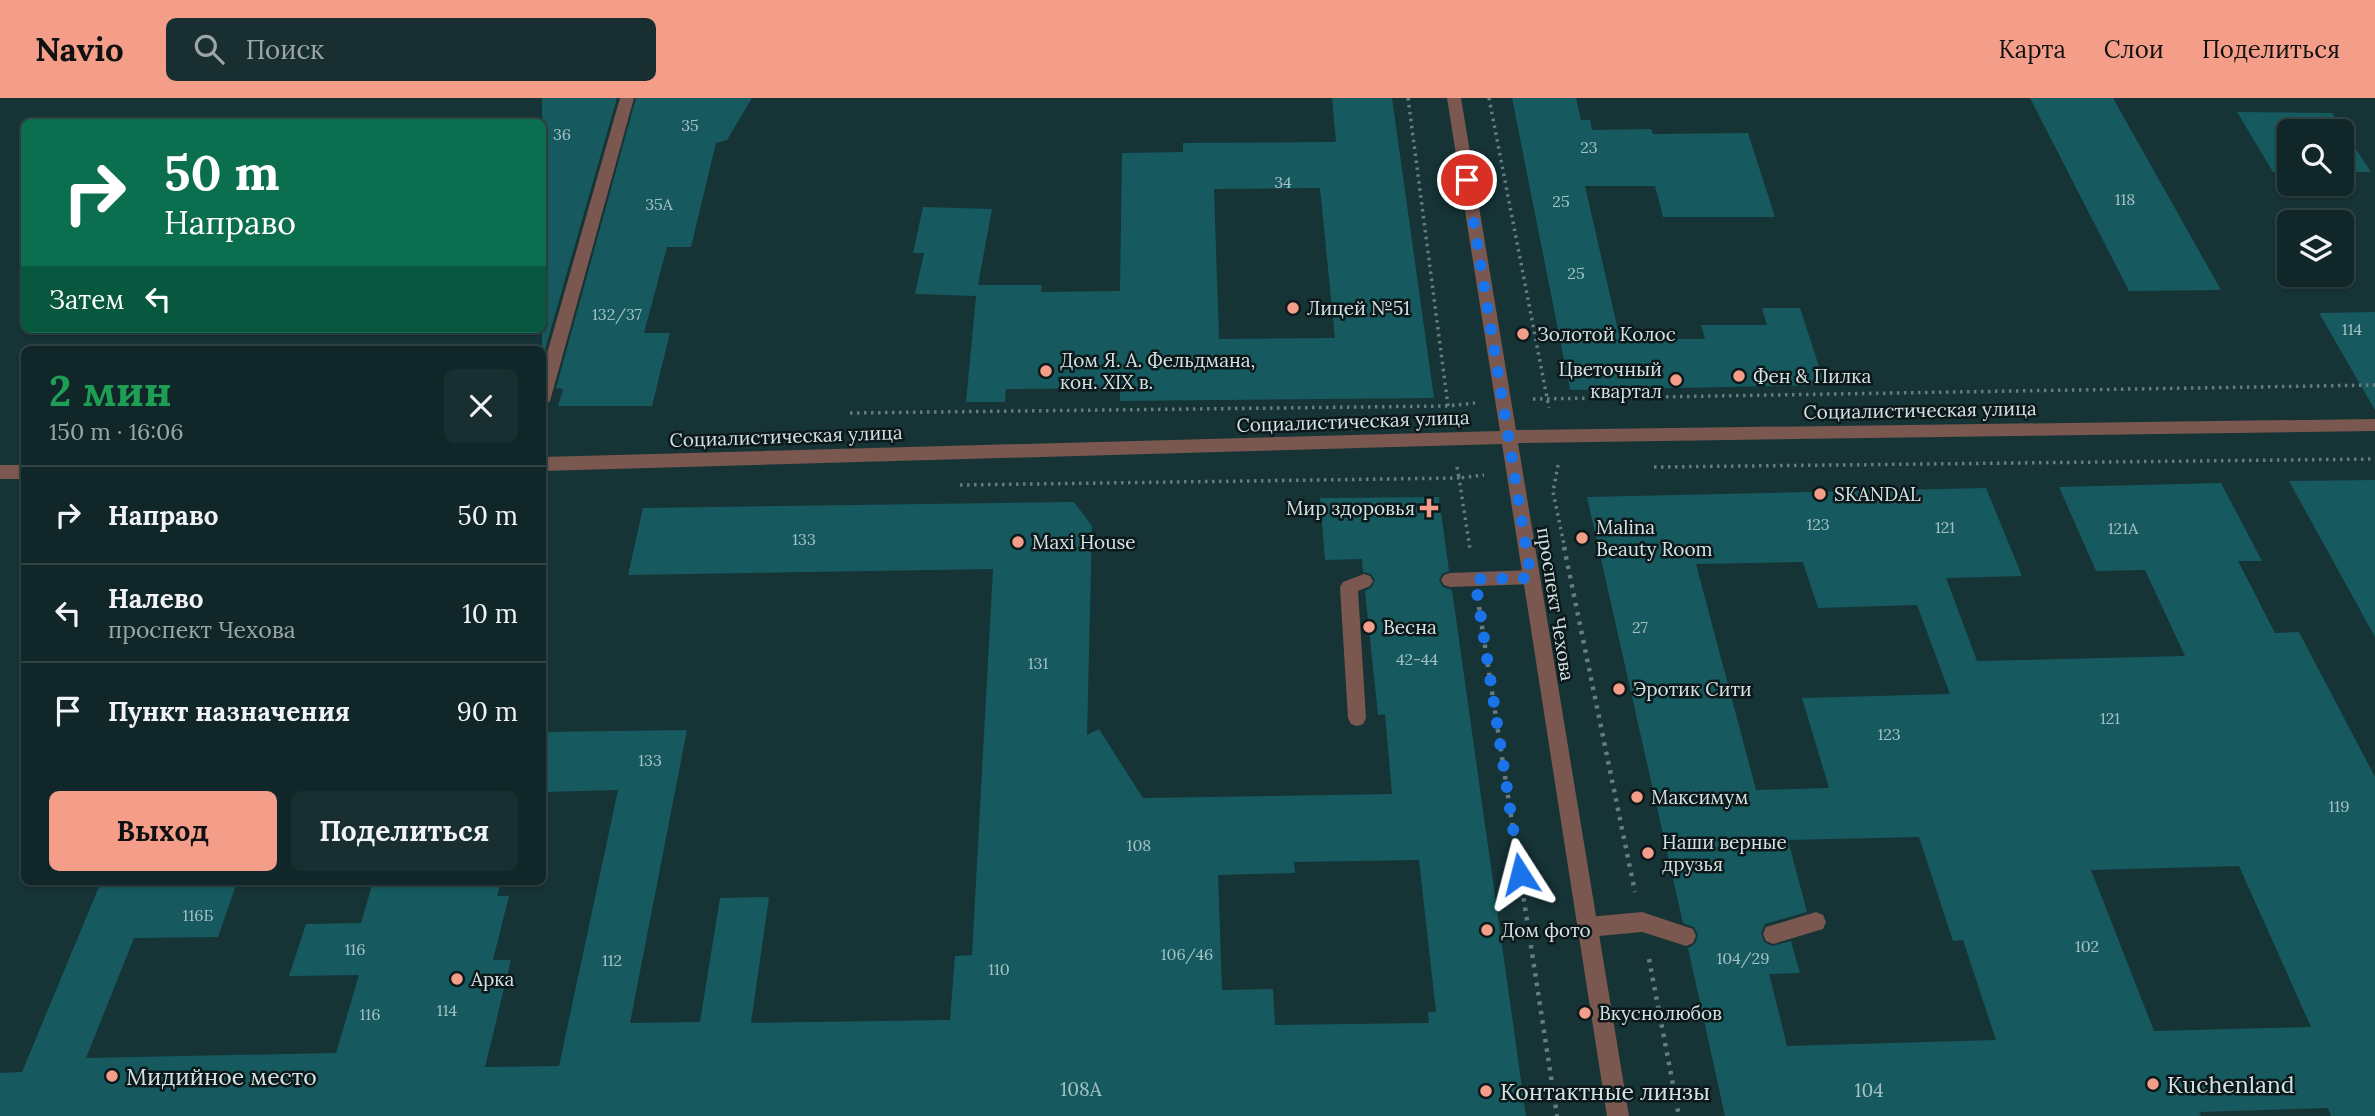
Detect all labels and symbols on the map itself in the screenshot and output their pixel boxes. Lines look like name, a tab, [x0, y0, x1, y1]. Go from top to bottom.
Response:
house number: 35	[681, 115, 699, 135]
house number: 36	[553, 124, 571, 144]
house number: 23	[1580, 137, 1598, 157]
pin	[1437, 150, 1497, 210]
house number: 34	[1274, 172, 1292, 192]
house number: 118	[2115, 189, 2135, 209]
house number: 25	[1552, 191, 1570, 211]
house number: 35А	[645, 194, 674, 214]
house number: 25	[1567, 263, 1585, 283]
place label: Лицей №51	[1307, 296, 1410, 320]
marker: Лицей №51	[1285, 300, 1301, 316]
house number: 132/37	[592, 304, 643, 325]
house number: 114	[2342, 319, 2362, 339]
place label: Золотой Колос	[1537, 322, 1676, 346]
marker: Золотой Колос	[1515, 326, 1531, 342]
place label: Дом Я. А. Фельдмана, кон. ХIХ в.	[1060, 348, 1255, 394]
place label: Цветочный квартал	[1559, 357, 1662, 403]
marker: Дом Я. А. Фельдмана, кон. ХIХ в.	[1038, 363, 1054, 379]
place label: Фен & Пилка	[1753, 364, 1871, 388]
marker: Фен & Пилка	[1731, 368, 1747, 384]
marker: Цветочный квартал	[1668, 372, 1684, 388]
street label: Социалистическая улица	[1803, 396, 2037, 424]
street label: Социалистическая улица	[1236, 405, 1470, 437]
street label: Социалистическая улица	[669, 420, 903, 452]
place label: SKANDAL	[1834, 482, 1921, 506]
marker: SKANDAL	[1812, 486, 1828, 502]
place label: Мир здоровья	[1286, 496, 1415, 520]
marker: Мир здоровья	[1421, 500, 1437, 516]
house number: 123	[1806, 514, 1830, 534]
place label: Malina Beauty Room	[1596, 515, 1713, 561]
house number: 121	[1935, 517, 1955, 537]
house number: 121А	[2108, 518, 2139, 538]
street label: проспект Чехова	[1532, 526, 1580, 683]
house number: 133	[792, 529, 816, 549]
place label: Maxi House	[1032, 530, 1136, 554]
marker: Malina Beauty Room	[1574, 530, 1590, 546]
marker: Maxi House	[1010, 534, 1026, 550]
place label: Весна	[1383, 615, 1437, 639]
house number: 27	[1632, 617, 1649, 637]
marker: Весна	[1361, 619, 1377, 635]
house number: 42-44	[1396, 649, 1438, 669]
house number: 131	[1028, 653, 1048, 673]
place label: Эротик Сити	[1633, 677, 1752, 701]
marker: Эротик Сити	[1611, 681, 1627, 697]
house number: 121	[2100, 708, 2120, 728]
house number: 123	[1877, 724, 1901, 744]
house number: 133	[638, 750, 662, 770]
place label: Максимум	[1651, 785, 1748, 809]
marker: Максимум	[1629, 789, 1645, 805]
house number: 119	[2329, 796, 2349, 816]
place label: Наши верные друзья	[1662, 830, 1787, 876]
house number: 108	[1127, 835, 1151, 855]
position arrow	[1483, 837, 1557, 911]
marker: Наши верные друзья	[1640, 845, 1656, 861]
house number: 116Б	[183, 905, 213, 925]
place label: Дом фото	[1501, 918, 1591, 942]
marker: Дом фото	[1479, 922, 1495, 938]
house number: 102	[2075, 936, 2099, 956]
house number: 116	[345, 939, 365, 959]
house number: 106/46	[1161, 944, 1213, 965]
house number: 104/29	[1717, 948, 1769, 969]
house number: 112	[602, 950, 622, 970]
house number: 110	[988, 959, 1010, 979]
place label: Арка	[470, 967, 514, 991]
marker: Арка	[449, 971, 465, 987]
house number: 114	[437, 1000, 457, 1020]
place label: Вкуснолюбов	[1599, 1001, 1722, 1025]
house number: 116	[360, 1004, 380, 1024]
marker: Вкуснолюбов	[1577, 1005, 1593, 1021]
place label: Мидийное место	[126, 1062, 317, 1091]
marker: Мидийное место	[104, 1068, 120, 1084]
place label: Kuchenland	[2167, 1070, 2295, 1099]
marker: Kuchenland	[2145, 1076, 2161, 1092]
house number: 108А	[1060, 1077, 1103, 1101]
place label: Контактные линзы	[1500, 1077, 1710, 1106]
house number: 104	[1854, 1078, 1884, 1102]
marker: Контактные линзы	[1478, 1083, 1494, 1099]

